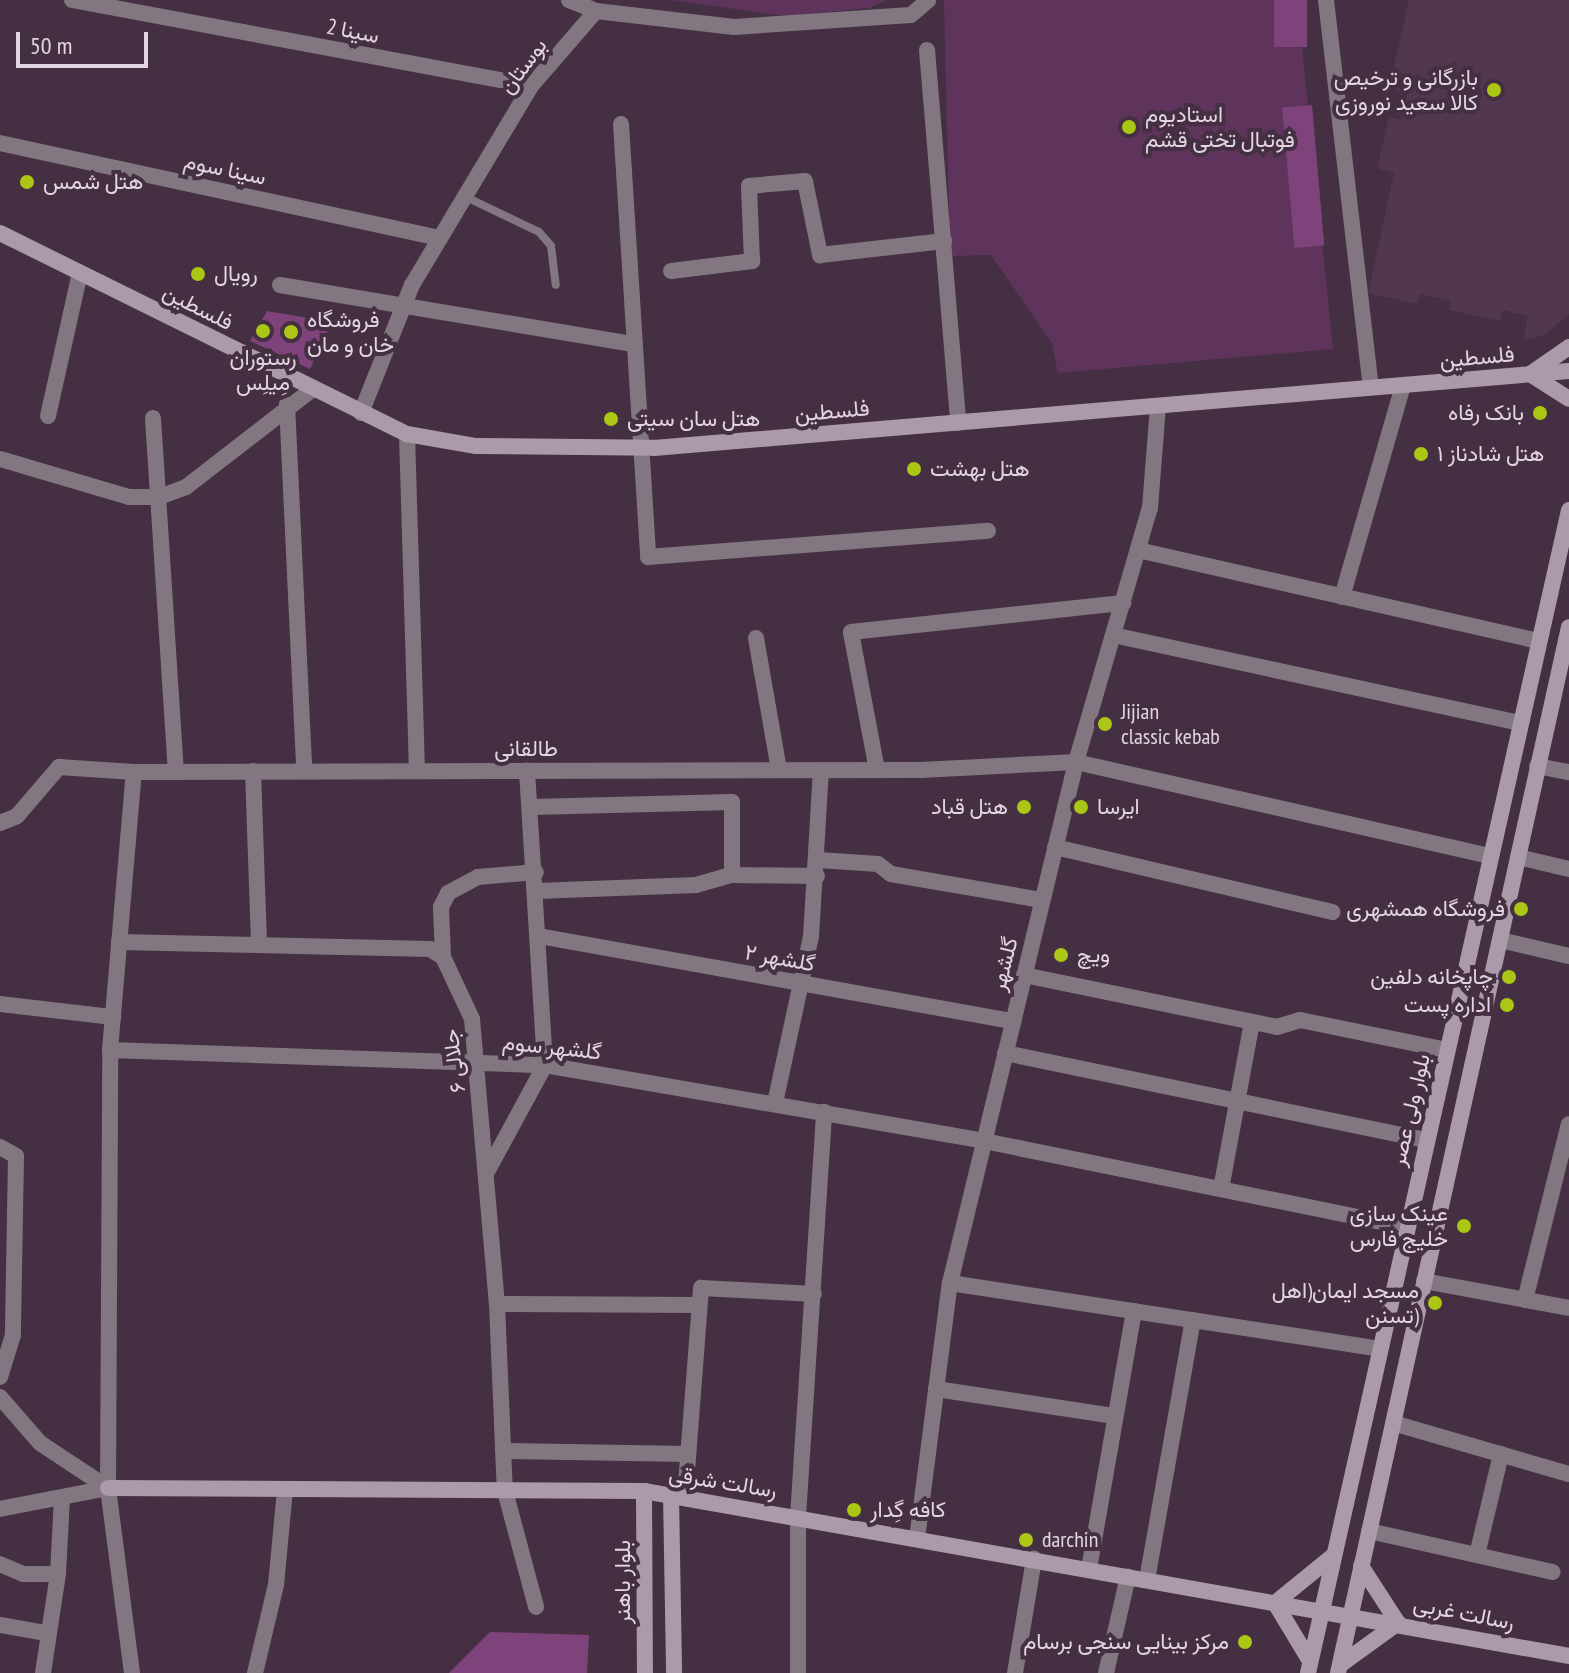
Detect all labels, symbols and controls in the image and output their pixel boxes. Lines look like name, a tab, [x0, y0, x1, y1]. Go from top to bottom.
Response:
street label: سینا 2	[324, 13, 382, 49]
scale bar	[20, 16, 152, 66]
text: 50 m	[30, 30, 72, 61]
street label: بوستان	[494, 33, 552, 99]
place label: بازرگانی و ترخیص کالا سعید نوروزی	[1334, 64, 1478, 116]
marker: بازرگانی و ترخیص کالا سعید نوروزی	[1485, 81, 1503, 99]
place label: استادیوم فوتبال تختی قشم	[1145, 101, 1295, 152]
marker: استادیوم فوتبال تختی قشم	[1120, 118, 1138, 136]
street label: سینا سوم	[181, 147, 269, 191]
place label: هتل شمس	[43, 169, 143, 195]
marker: هتل شمس	[18, 173, 36, 191]
place label: رویال	[214, 261, 258, 287]
marker: رویال	[189, 265, 207, 283]
street label: فلسطین	[159, 278, 237, 336]
place label: فروشگاه خان و مان	[307, 306, 394, 358]
marker: رستوران مِیلِس	[254, 322, 272, 340]
marker: فروشگاه خان و مان	[282, 323, 300, 341]
street label: فلسطین	[1438, 341, 1516, 373]
place label: رستوران مِیلِس	[230, 344, 296, 396]
street label: فلسطین	[793, 395, 871, 427]
place label: بانک رفاه	[1448, 400, 1524, 426]
marker: بانک رفاه	[1531, 404, 1549, 422]
place label: هتل سان سیتی	[627, 406, 760, 432]
marker: هتل سان سیتی	[602, 410, 620, 428]
place label: هتل شادناز ۱	[1437, 441, 1544, 467]
marker: هتل شادناز ۱	[1412, 445, 1430, 463]
place label: هتل بهشت	[930, 456, 1030, 482]
marker: هتل بهشت	[905, 460, 923, 478]
place label: Jijian classic kebab	[1121, 698, 1220, 750]
marker: Jijian classic kebab	[1096, 715, 1114, 733]
street label: طالقانی	[494, 736, 558, 762]
place label: هتل قباد	[931, 794, 1008, 820]
place label: ایرسا	[1097, 794, 1140, 820]
marker: هتل قباد	[1015, 798, 1033, 816]
marker: ایرسا	[1072, 798, 1090, 816]
place label: فروشگاه همشهری	[1346, 896, 1505, 922]
marker: فروشگاه همشهری	[1512, 900, 1530, 918]
street label: گلشهر	[985, 934, 1023, 994]
street label: گلشهر ۲	[743, 939, 817, 977]
place label: ویچ	[1077, 942, 1110, 968]
marker: ویچ	[1052, 946, 1070, 964]
place label: چاپخانه دلفین	[1370, 964, 1493, 990]
marker: چاپخانه دلفین	[1500, 968, 1518, 986]
place label: اداره پست	[1404, 992, 1491, 1018]
marker: اداره پست	[1498, 996, 1516, 1014]
street label: جلالی ۶	[437, 1028, 471, 1094]
street label: گلشهر سوم	[501, 1029, 603, 1065]
street label: بلوار ولی عصر	[1384, 1051, 1436, 1169]
place label: عینک سازی خلیج فارس	[1350, 1200, 1448, 1252]
marker: عینک سازی خلیج فارس	[1455, 1217, 1473, 1235]
place label: مسجد ایمان(اهل تسنن)	[1272, 1277, 1419, 1328]
marker: مسجد ایمان(اهل تسنن)	[1426, 1294, 1444, 1312]
street label: رسالت شرقی	[667, 1460, 779, 1504]
place label: کافه گِدار	[870, 1497, 946, 1523]
marker: کافه گِدار	[845, 1501, 863, 1519]
place label: darchin	[1042, 1527, 1098, 1553]
marker: darchin	[1017, 1531, 1035, 1549]
street label: بلوار باهنر	[610, 1540, 636, 1624]
street label: رسالت غربی	[1411, 1590, 1517, 1636]
place label: مرکز بینایی سنجی برسام	[1023, 1629, 1229, 1655]
marker: مرکز بینایی سنجی برسام	[1236, 1633, 1254, 1651]

